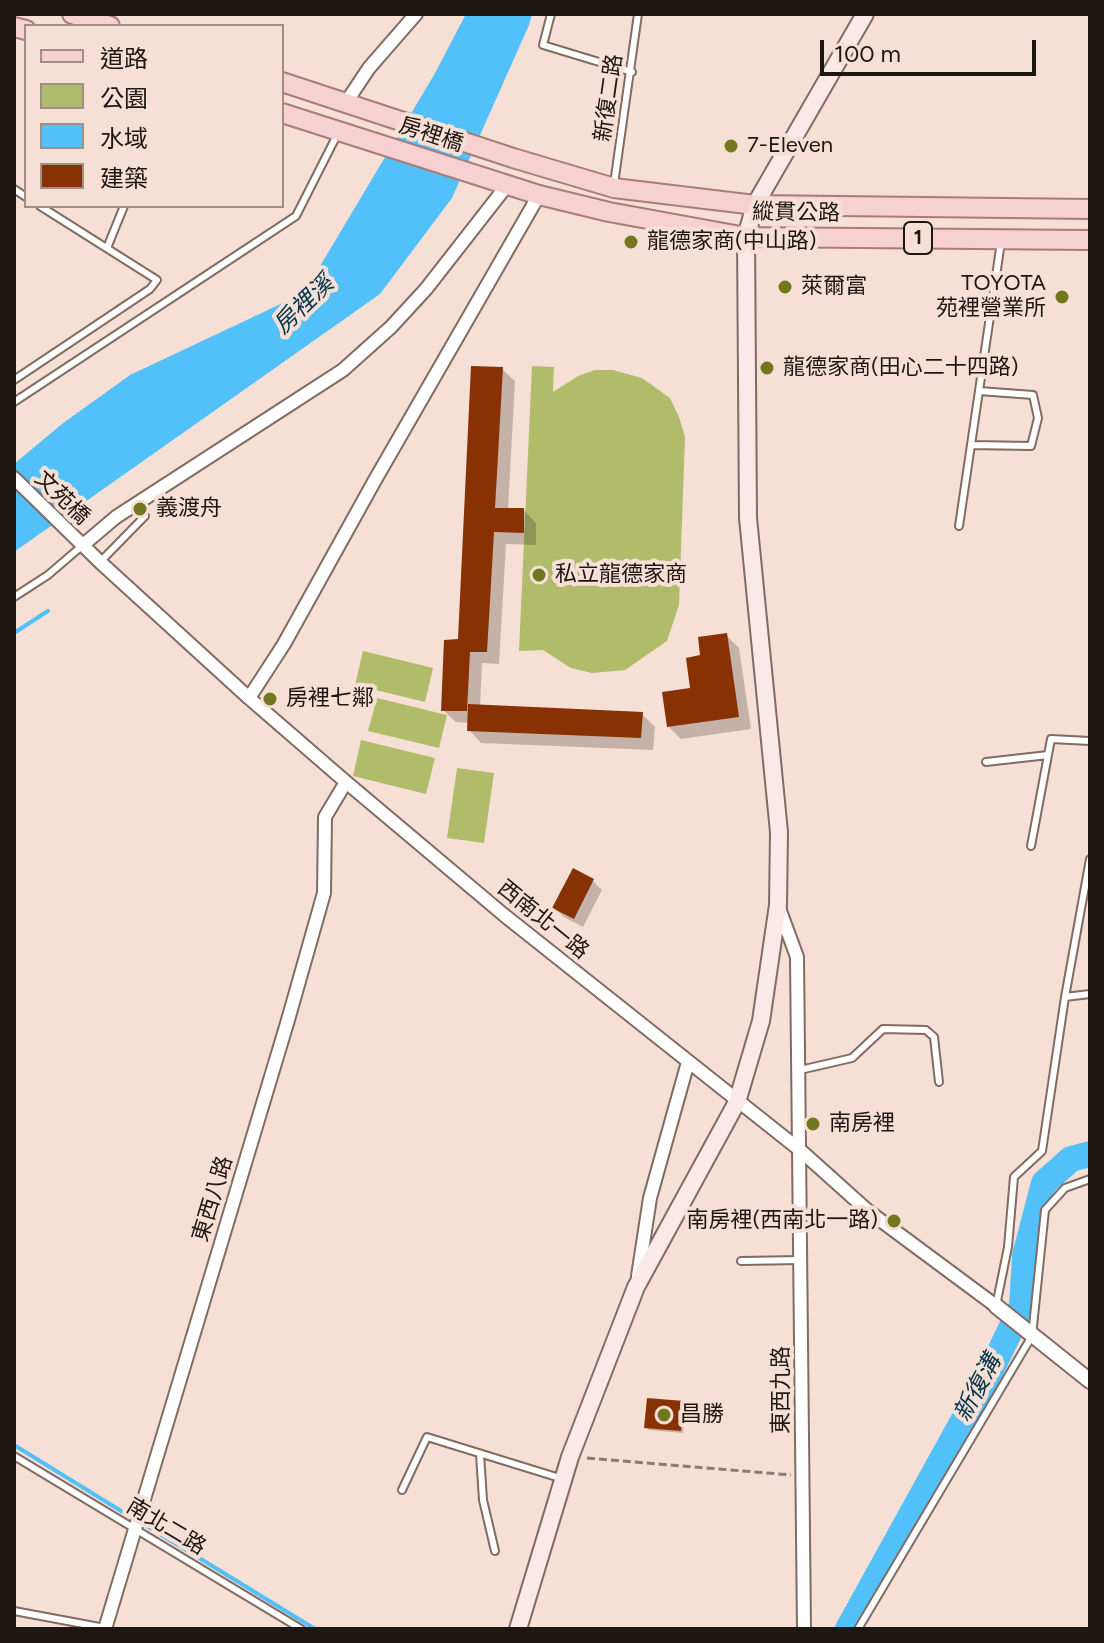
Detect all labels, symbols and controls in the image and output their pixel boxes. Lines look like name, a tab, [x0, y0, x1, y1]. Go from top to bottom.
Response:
legend	[24, 24, 284, 208]
scale bar	[824, 24, 1040, 74]
text: 100 m	[834, 39, 901, 68]
text: 道路	[100, 44, 148, 73]
street label: 新復二路	[590, 53, 628, 143]
text: 公園	[100, 84, 148, 113]
street label: 房裡橋	[396, 112, 466, 158]
text: 水域	[100, 124, 148, 153]
place label: 7-Eleven	[747, 133, 833, 159]
marker: 7-Eleven	[722, 137, 740, 155]
text: 建築	[100, 164, 148, 193]
street label: 縱貫公路	[752, 199, 840, 227]
road number: 1	[904, 222, 932, 254]
place label: 龍德家商(中山路)	[647, 229, 816, 255]
marker: 龍德家商(中山路)	[622, 233, 640, 251]
water label: 房裡溪	[268, 270, 340, 340]
place label: TOYOTA 苑裡營業所	[936, 271, 1046, 322]
place label: 萊爾富	[801, 274, 867, 300]
marker: 萊爾富	[776, 278, 794, 296]
marker: TOYOTA 苑裡營業所	[1053, 288, 1071, 306]
place label: 龍德家商(田心二十四路)	[783, 355, 1018, 381]
marker: 龍德家商(田心二十四路)	[758, 359, 776, 377]
street label: 文苑橋	[29, 466, 95, 530]
place label: 義渡舟	[156, 496, 222, 522]
marker: 義渡舟	[131, 500, 149, 518]
place label: 私立龍德家商	[555, 562, 687, 588]
marker: 私立龍德家商	[530, 566, 548, 584]
place label: 房裡七鄰	[286, 686, 374, 712]
marker: 房裡七鄰	[261, 690, 279, 708]
street label: 西南北一路	[492, 875, 594, 965]
place label: 南房裡	[829, 1111, 895, 1137]
marker: 南房裡	[804, 1115, 822, 1133]
street label: 東西八路	[188, 1153, 238, 1245]
place label: 南房裡(西南北一路)	[687, 1208, 878, 1234]
marker: 南房裡(西南北一路)	[885, 1212, 903, 1230]
street label: 東西九路	[769, 1346, 795, 1434]
water label: 新復溝	[948, 1349, 1008, 1427]
place label: 昌勝	[680, 1402, 724, 1428]
marker: 昌勝	[655, 1406, 673, 1424]
street label: 南北二路	[121, 1493, 211, 1561]

